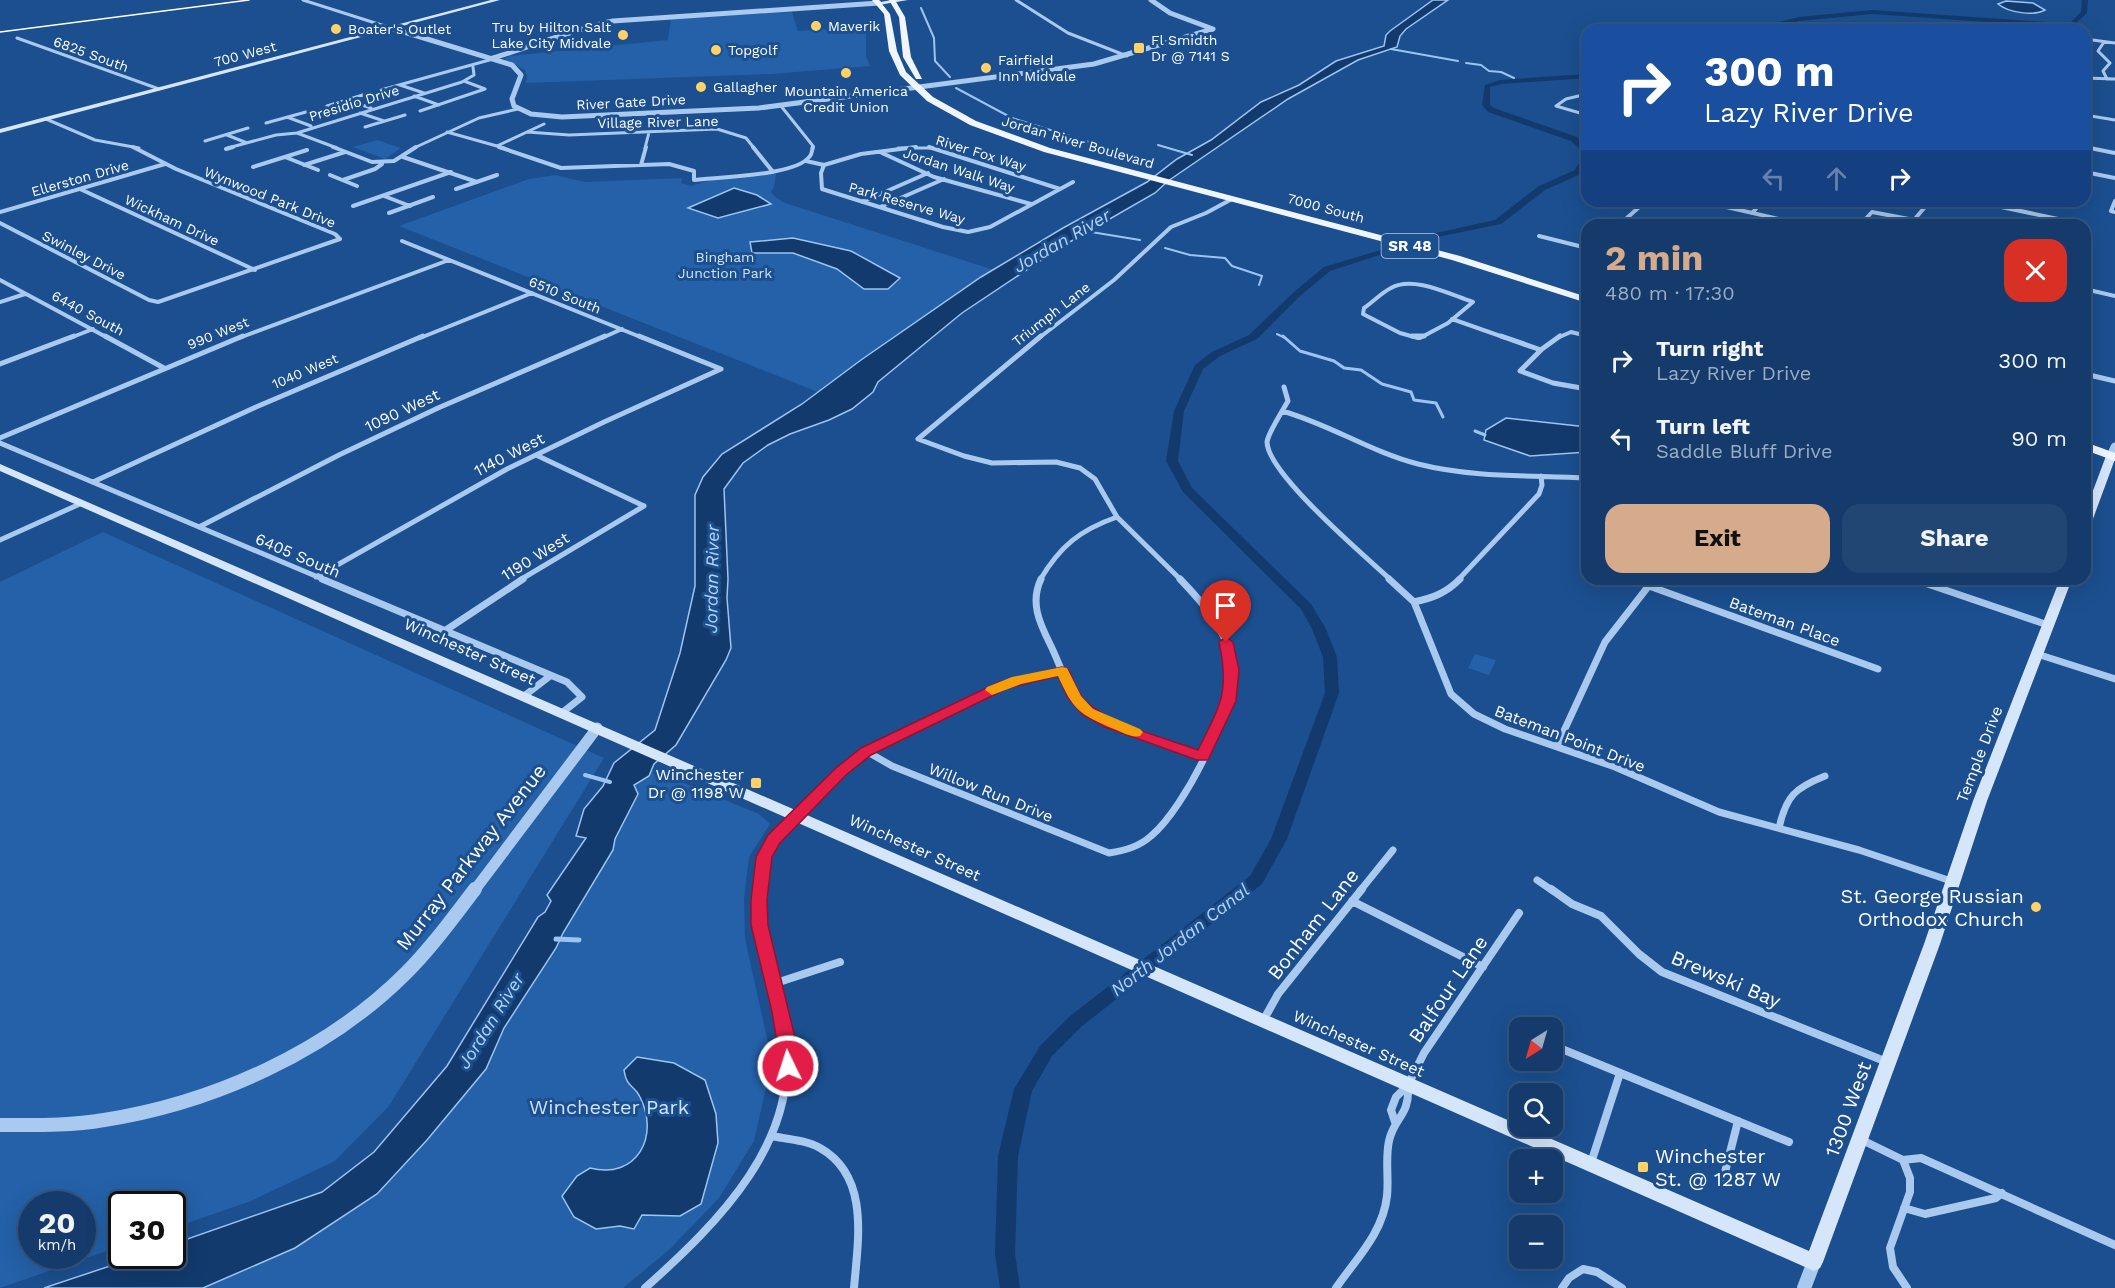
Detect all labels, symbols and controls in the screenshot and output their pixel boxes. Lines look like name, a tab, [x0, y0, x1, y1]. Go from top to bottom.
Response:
place label: Maverik	[828, 18, 880, 34]
place label: Tru by Hilton Salt Lake City Midvale	[491, 19, 611, 51]
marker: Maverik	[809, 19, 823, 33]
place label: Boater's Outlet	[348, 21, 451, 37]
marker: Boater's Outlet	[329, 22, 343, 36]
marker: Tru by Hilton Salt Lake City Midvale	[616, 28, 630, 42]
place label: Fl Smidth Dr @ 7141 S	[1151, 32, 1230, 64]
street label: 6825 South	[51, 33, 131, 75]
street label: 700 West	[212, 38, 278, 70]
marker: Fl Smidth Dr @ 7141 S	[1132, 41, 1146, 55]
place label: Topgolf	[728, 42, 778, 58]
marker: Topgolf	[709, 43, 723, 57]
text: 300 m	[1704, 47, 1835, 96]
icon: right	[1605, 48, 1683, 126]
place label: Fairfield Inn Midvale	[998, 52, 1076, 84]
marker: Fairfield Inn Midvale	[979, 61, 993, 75]
marker: Mountain America Credit Union	[839, 66, 853, 80]
place label: Gallagher	[713, 79, 778, 95]
marker: Gallagher	[694, 80, 708, 94]
street label: Presidio Drive	[307, 82, 401, 124]
place label: Mountain America Credit Union	[784, 83, 908, 115]
street label: River Gate Drive	[576, 91, 686, 113]
text: Lazy River Drive	[1704, 97, 1914, 129]
street label: Village River Lane	[597, 113, 719, 131]
street label: Jordan River Boulevard	[1000, 113, 1156, 171]
street label: River Fox Way	[934, 132, 1029, 175]
street label: Jordan Walk Way	[901, 144, 1018, 196]
street label: Ellerston Drive	[29, 156, 131, 200]
icon: left	[1757, 162, 1790, 195]
icon: ahead	[1820, 162, 1853, 195]
icon: right	[1883, 162, 1916, 195]
street label: Wynwood Park Drive	[202, 163, 338, 231]
street label: Park Reserve Way	[847, 179, 968, 227]
street label: 7000 South	[1286, 190, 1366, 226]
street label: Wickham Drive	[122, 191, 222, 249]
water label: Jordan River	[1009, 204, 1115, 277]
street label: Swinley Drive	[40, 227, 128, 283]
road number: SR 48	[1382, 234, 1438, 258]
text: 2 min	[1605, 237, 1703, 279]
button: close	[2004, 239, 2067, 302]
park label: Bingham Junction Park	[678, 249, 772, 281]
street label: 6510 South	[527, 273, 603, 317]
street label: Triumph Lane	[1009, 279, 1093, 349]
text: 480 m · 17:30	[1605, 281, 1735, 305]
street label: 6440 South	[49, 287, 127, 339]
street label: 990 West	[185, 313, 251, 353]
text: Turn right	[1656, 336, 1763, 361]
icon: right	[1605, 344, 1638, 377]
text: 300 m	[1998, 348, 2067, 373]
street label: 1040 West	[270, 350, 341, 392]
text: Lazy River Drive	[1656, 361, 1811, 385]
street label: 1090 West	[362, 385, 443, 436]
text: Turn left	[1656, 414, 1750, 439]
icon: left	[1605, 422, 1638, 455]
text: 90 m	[2011, 426, 2067, 451]
street label: 1140 West	[471, 428, 548, 480]
text: Saddle Bluff Drive	[1656, 439, 1833, 463]
button: Exit	[1605, 504, 1830, 573]
button: Share	[1842, 504, 2067, 573]
water label: Jordan River	[700, 523, 723, 634]
street label: 1190 West	[498, 528, 573, 585]
street label: 6405 South	[252, 529, 343, 582]
pin	[1200, 580, 1251, 642]
icon: arrive	[1209, 589, 1242, 622]
street label: Bateman Place	[1727, 593, 1843, 650]
street label: Winchester Street	[401, 614, 539, 689]
street label: Bateman Point Drive	[1492, 701, 1648, 776]
street label: Temple Drive	[1952, 703, 2007, 805]
street label: Murray Parkway Avenue	[391, 759, 551, 955]
street label: Willow Run Drive	[926, 759, 1056, 826]
place label: Winchester Dr @ 1198 W	[648, 765, 744, 802]
marker: Winchester Dr @ 1198 W	[749, 776, 763, 790]
street label: Winchester Street	[846, 810, 984, 885]
street label: Bonham Lane	[1262, 864, 1364, 984]
water label: North Jordan Canal	[1106, 879, 1253, 1000]
place label: St. George Russian Orthodox Church	[1840, 884, 2024, 931]
marker: St. George Russian Orthodox Church	[2029, 900, 2043, 914]
street label: Balfour Lane	[1403, 931, 1493, 1047]
street label: Brewski Bay	[1668, 945, 1785, 1013]
water label: Jordan River	[453, 968, 529, 1072]
street label: Winchester Street	[1290, 1006, 1428, 1081]
north arrow	[1509, 1017, 1563, 1071]
map controls	[1509, 1017, 1563, 1269]
position arrow	[756, 1034, 820, 1098]
street label: 1300 West	[1820, 1057, 1877, 1160]
button: search	[1509, 1083, 1563, 1137]
park label: Winchester Park	[529, 1095, 689, 1119]
place label: Winchester St. @ 1287 W	[1655, 1144, 1781, 1191]
button: +	[1509, 1149, 1563, 1203]
marker: Winchester St. @ 1287 W	[1636, 1160, 1650, 1174]
speed limit sign: 30	[108, 1191, 186, 1269]
text: 20	[38, 1205, 76, 1240]
button: −	[1509, 1215, 1563, 1269]
text: km/h	[38, 1236, 76, 1254]

